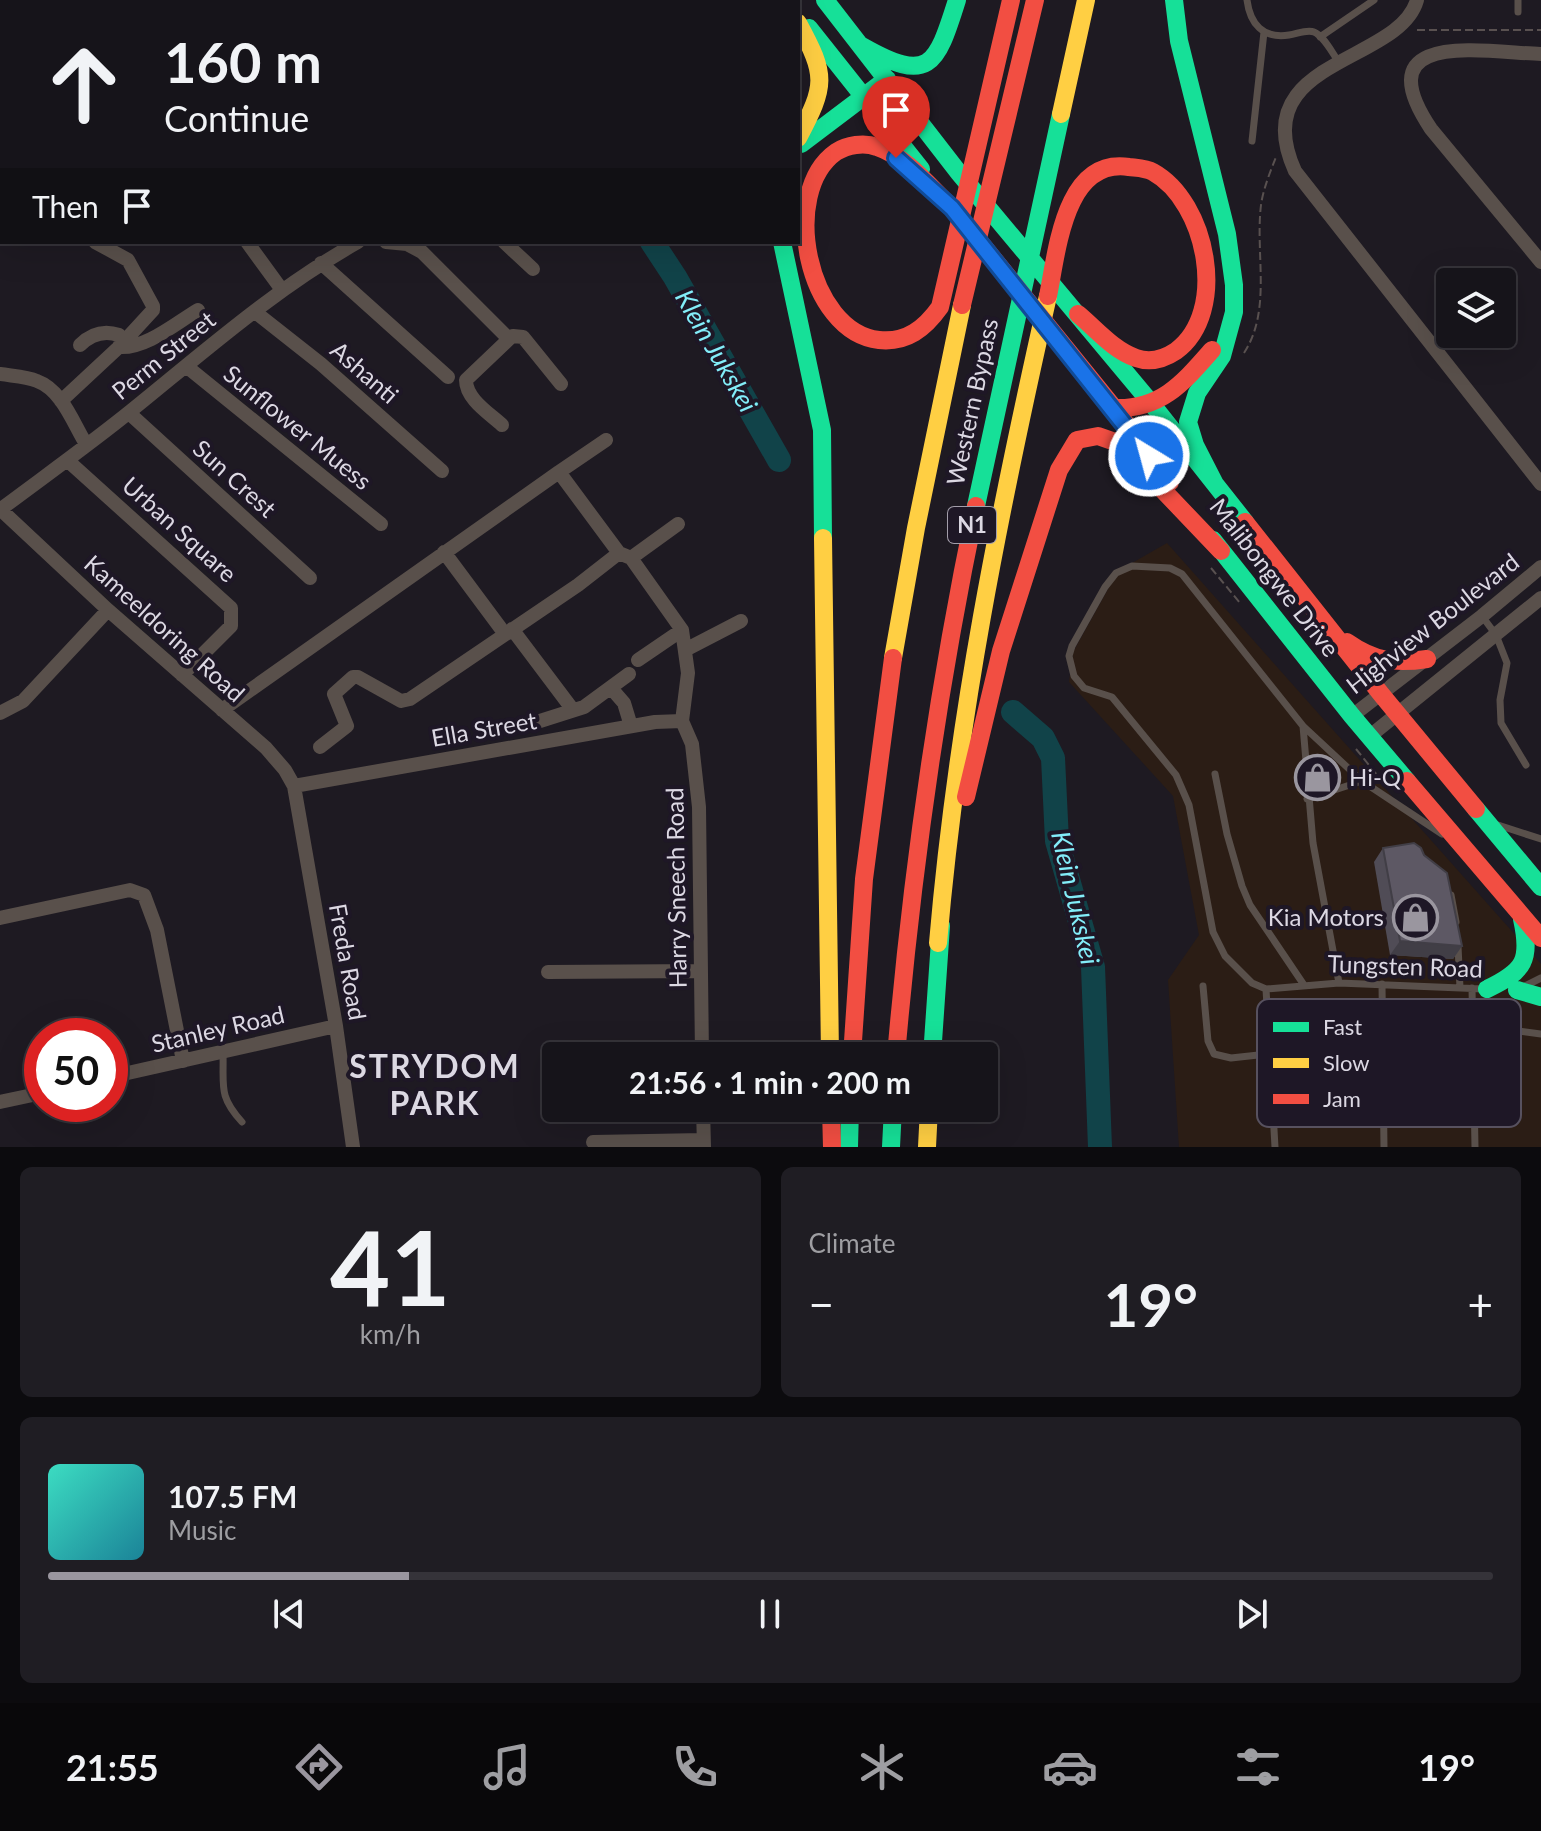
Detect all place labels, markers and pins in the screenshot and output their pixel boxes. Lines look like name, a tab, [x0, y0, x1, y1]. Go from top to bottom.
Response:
pin	[862, 76, 930, 158]
shop icon: Hi-Q	[1294, 754, 1342, 802]
place label: Hi-Q	[1349, 762, 1401, 791]
shop icon: Kia Motors	[1391, 894, 1439, 942]
place label: Kia Motors	[1268, 902, 1384, 931]

